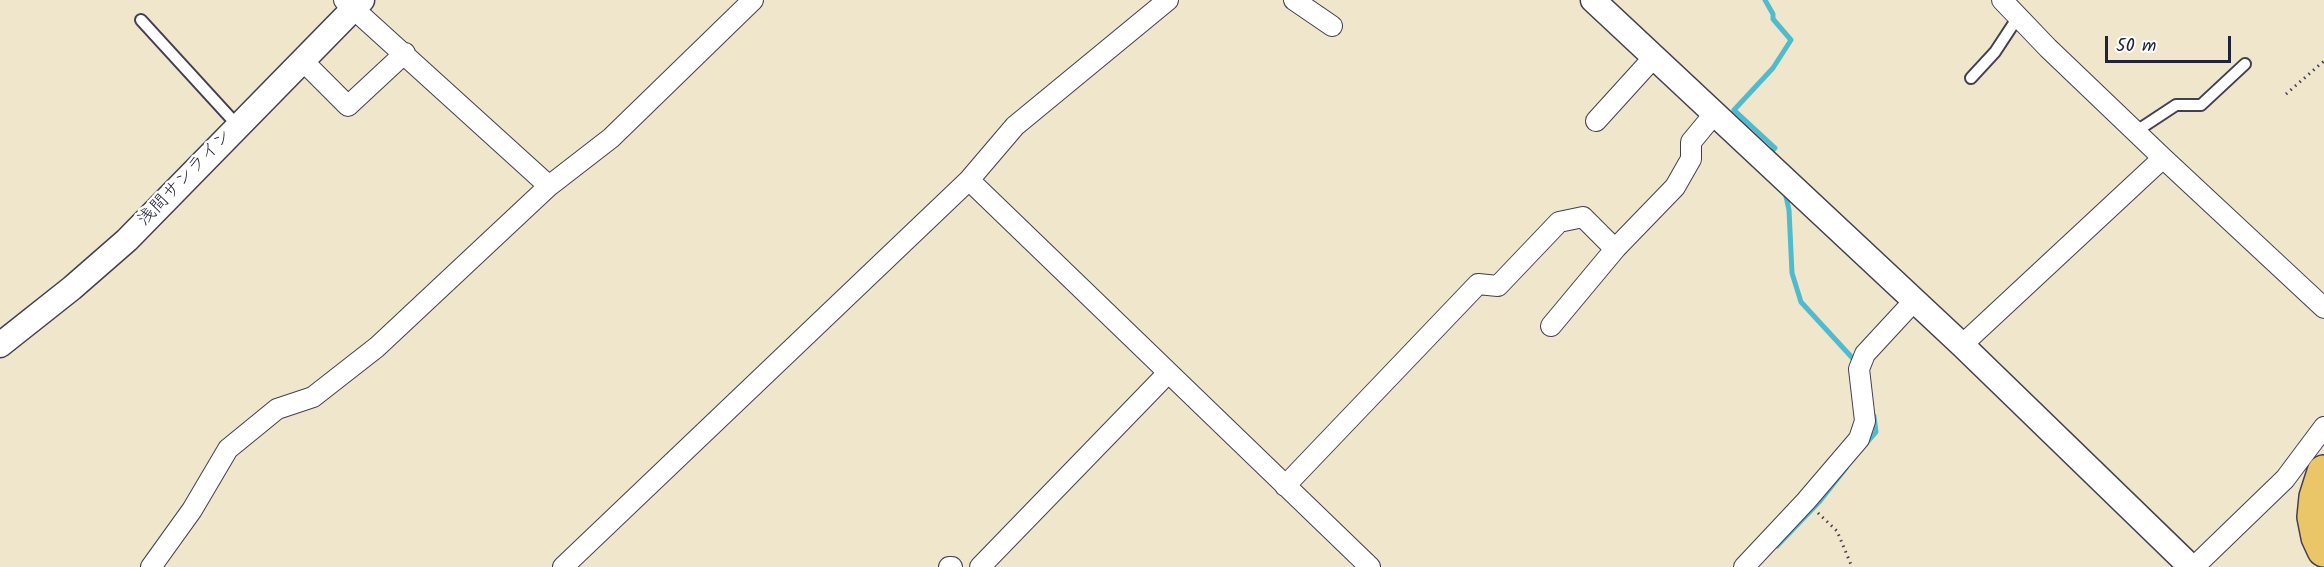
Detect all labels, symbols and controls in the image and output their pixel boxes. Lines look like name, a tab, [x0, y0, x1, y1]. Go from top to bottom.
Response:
scale bar	[2108, 24, 2234, 62]
text: 50 m	[2116, 32, 2156, 61]
street label: 浅間サンライン	[134, 126, 238, 232]

